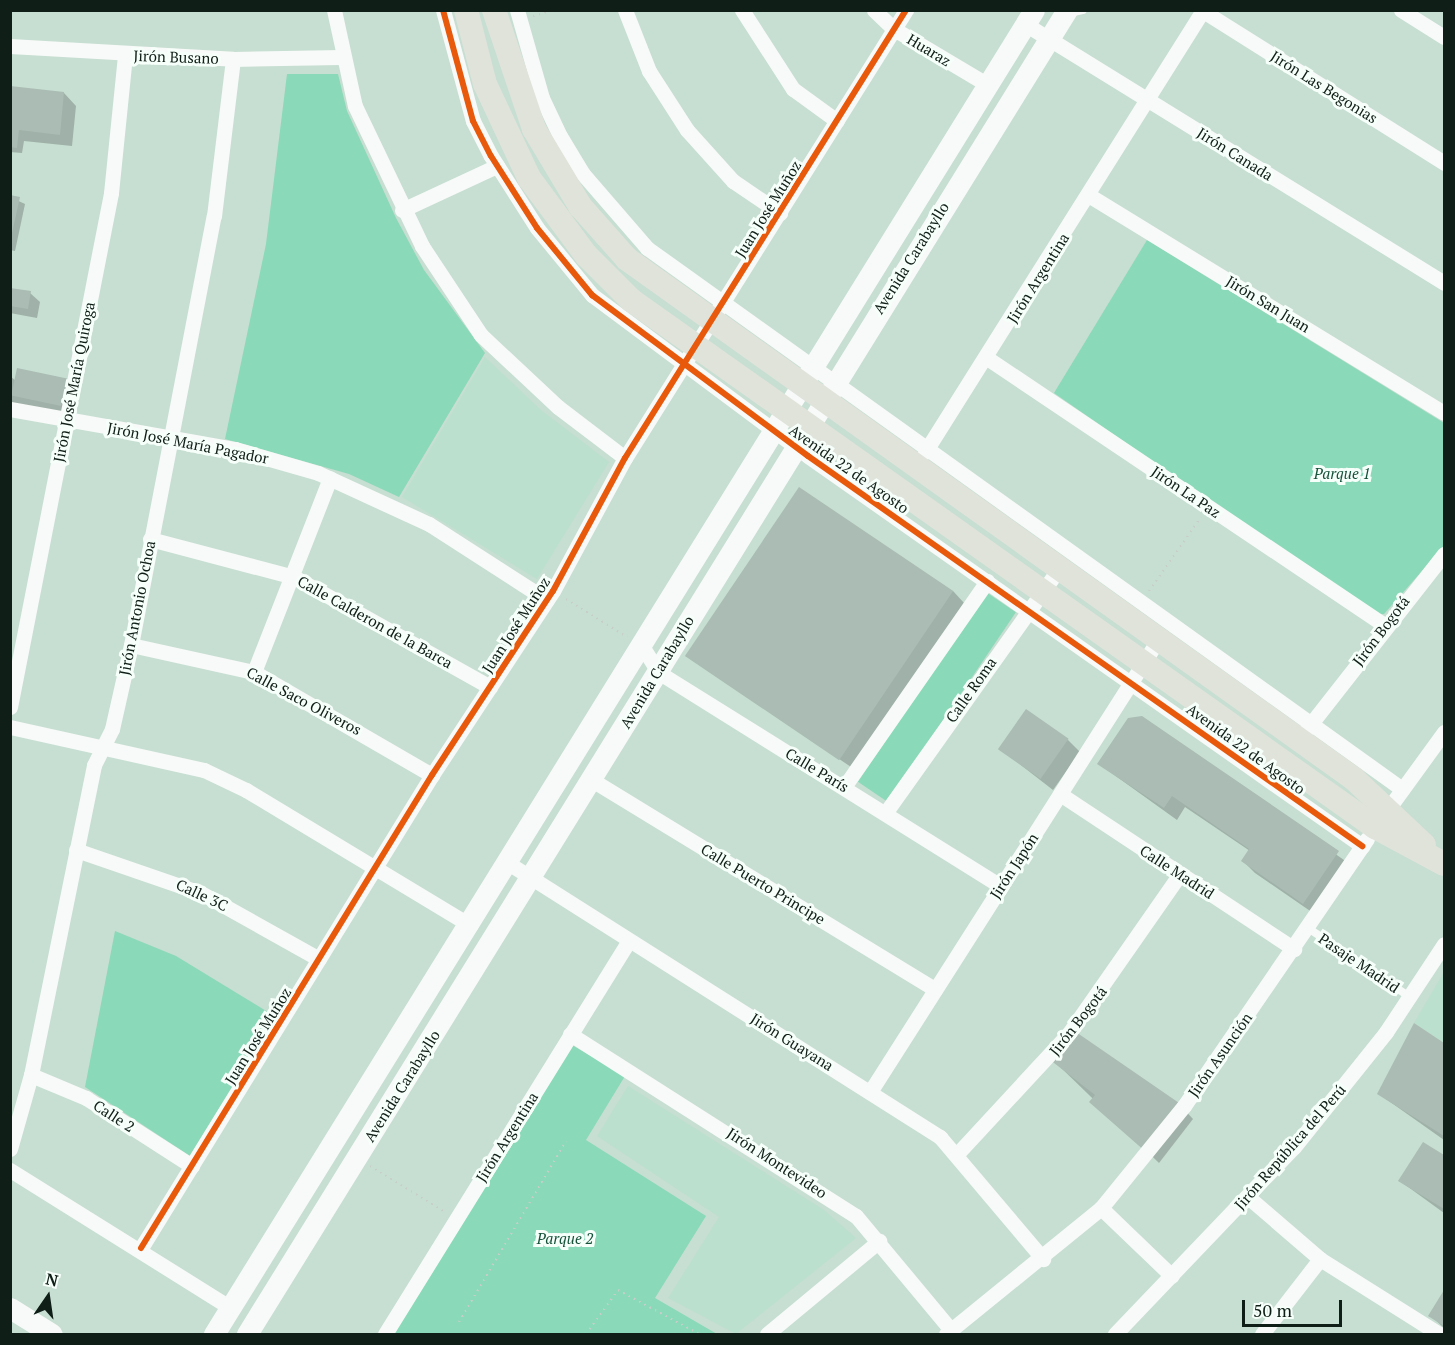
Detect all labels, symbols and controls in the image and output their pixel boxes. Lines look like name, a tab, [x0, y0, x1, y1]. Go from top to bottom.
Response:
street label: Huaraz	[904, 30, 954, 70]
street label: Jirón Busano	[133, 47, 219, 67]
street label: Jirón Las Begonias	[1267, 47, 1381, 127]
street label: Jirón Canada	[1194, 124, 1276, 184]
street label: Juan José Muñoz	[731, 157, 805, 261]
street label: Avenida Carabayllo	[869, 199, 953, 317]
street label: Jirón Argentina	[1003, 229, 1073, 327]
street label: Jirón San Juan	[1223, 272, 1313, 336]
street label: Jirón José María Quiroga	[50, 300, 98, 464]
street label: Jirón José María Pagador	[106, 419, 270, 467]
street label: Avenida 22 de Agosto	[786, 421, 912, 517]
street label: Jirón La Paz	[1148, 462, 1224, 522]
park label: Parque 1	[1314, 465, 1370, 483]
street label: Jirón Antonio Ochoa	[115, 539, 159, 677]
street label: Calle Calderon de la Barca	[295, 572, 455, 672]
street label: Juan José Muñoz	[478, 574, 554, 676]
street label: Jirón Bogotá	[1349, 592, 1413, 670]
street label: Avenida Carabayllo	[616, 612, 698, 732]
street label: Calle Roma	[942, 654, 1000, 726]
street label: Calle Saco Oliveros	[244, 663, 364, 739]
street label: Avenida 22 de Agosto	[1183, 700, 1309, 798]
street label: Calle París	[782, 744, 852, 796]
street label: Jirón Japón	[986, 830, 1042, 902]
street label: Calle Puerto Principe	[698, 840, 828, 928]
street label: Calle Madrid	[1136, 841, 1218, 903]
street label: Calle 3C	[173, 875, 231, 915]
street label: Pasaje Madrid	[1315, 929, 1403, 997]
street label: Jirón Bogotá	[1045, 983, 1111, 1059]
street label: Juan José Muñoz	[221, 984, 295, 1088]
street label: Jirón Guayana	[747, 1009, 837, 1075]
street label: Jirón Asunción	[1184, 1009, 1256, 1101]
street label: Avenida Carabayllo	[360, 1027, 444, 1145]
street label: Jirón República del Perú	[1231, 1081, 1349, 1213]
street label: Jirón Argentina	[472, 1088, 542, 1186]
street label: Calle 2	[90, 1096, 138, 1136]
street label: Jirón Montevideo	[724, 1124, 830, 1202]
park label: Parque 2	[537, 1230, 593, 1248]
north arrow	[18, 1267, 78, 1327]
text: N	[44, 1267, 60, 1292]
scale bar	[1245, 1288, 1346, 1326]
text: 50 m	[1253, 1298, 1292, 1322]

